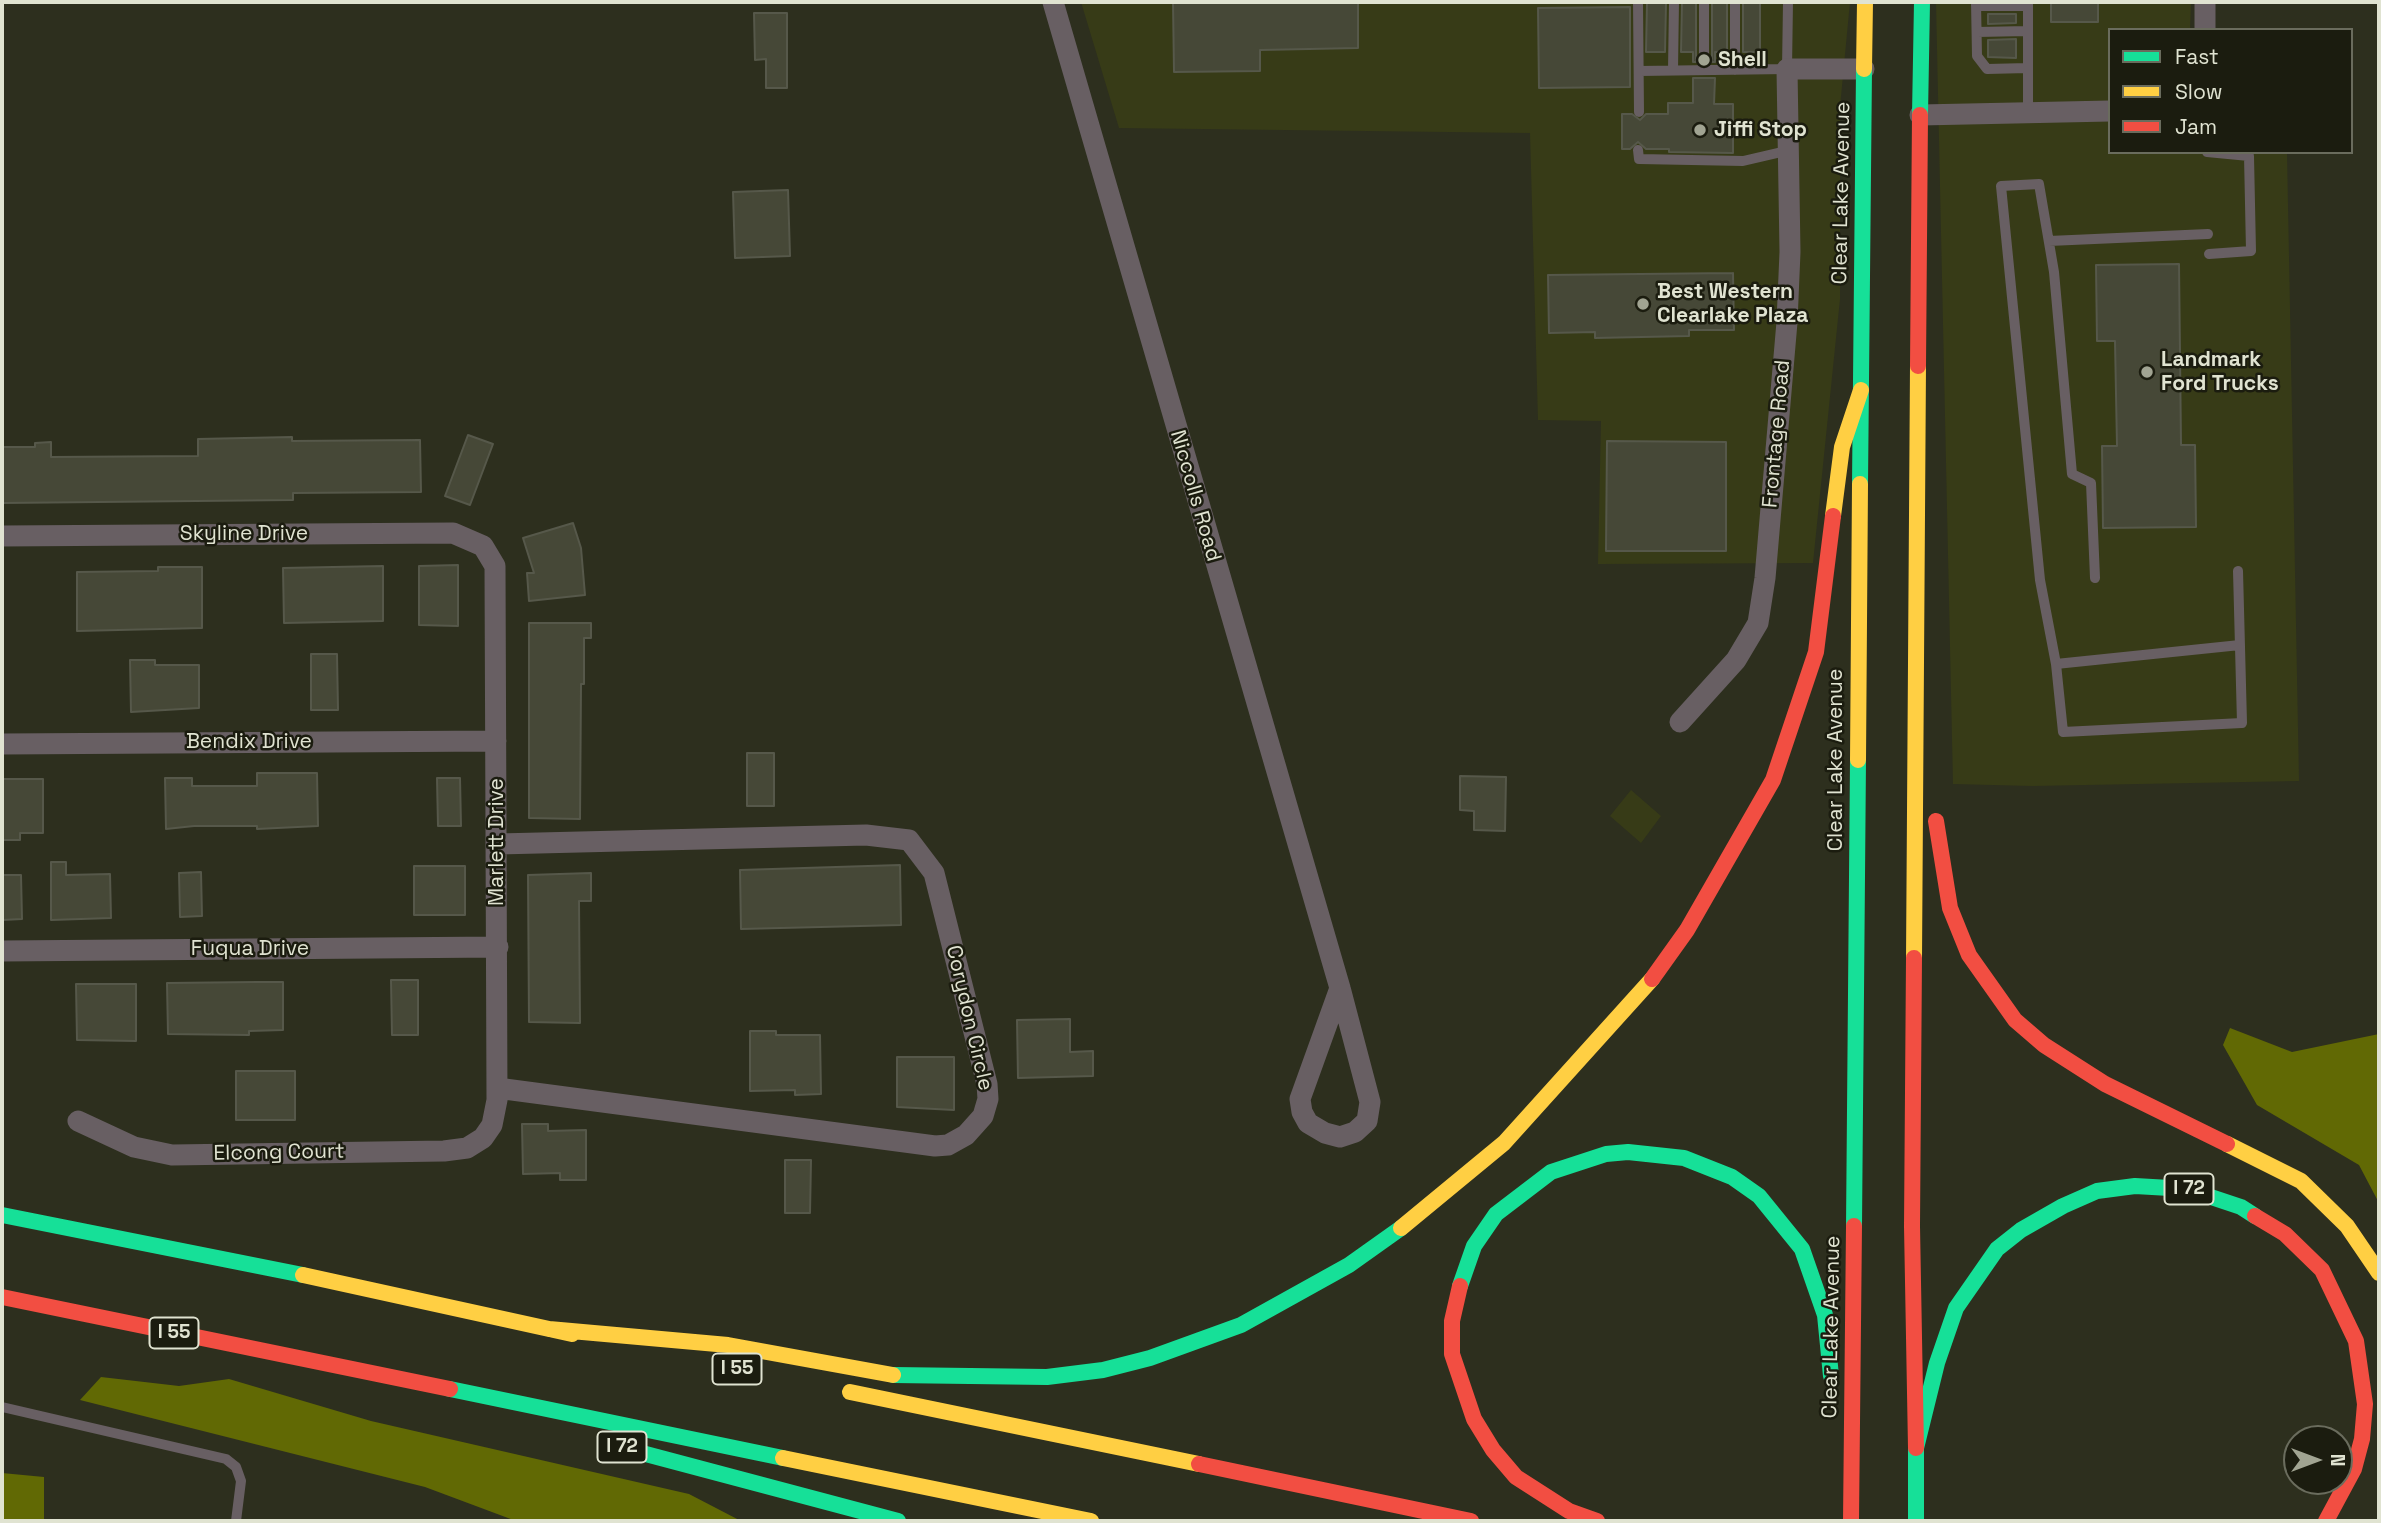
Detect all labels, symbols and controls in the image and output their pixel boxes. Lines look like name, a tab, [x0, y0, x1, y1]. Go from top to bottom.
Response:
legend	[2108, 28, 2353, 154]
text: Fast	[2175, 43, 2219, 70]
place label: Shell	[1718, 47, 1767, 73]
marker: Shell	[1696, 52, 1712, 68]
text: Slow	[2175, 78, 2223, 105]
street label: Clear Lake Avenue	[1828, 101, 1856, 285]
text: Jam	[2175, 113, 2217, 140]
place label: Jiffi Stop	[1714, 117, 1807, 143]
marker: Jiffi Stop	[1692, 122, 1708, 138]
place label: Best Western Clearlake Plaza	[1657, 279, 1808, 329]
marker: Best Western Clearlake Plaza	[1635, 296, 1651, 312]
place label: Landmark Ford Trucks	[2161, 347, 2279, 397]
street label: Frontage Road	[1758, 359, 1796, 509]
marker: Landmark Ford Trucks	[2139, 364, 2155, 380]
street label: Niccolls Road	[1164, 427, 1226, 565]
street label: Skyline Drive	[180, 521, 308, 547]
street label: Clear Lake Avenue	[1823, 669, 1849, 851]
street label: Bendix Drive	[186, 729, 312, 755]
street label: Marlett Drive	[484, 778, 510, 906]
street label: Fuqua Drive	[191, 936, 309, 962]
street label: Corydon Circle	[940, 943, 998, 1093]
street label: Elcong Court	[213, 1139, 345, 1167]
road number: I 72	[2164, 1174, 2214, 1204]
street label: Clear Lake Avenue	[1818, 1235, 1846, 1419]
road number: I 55	[150, 1317, 198, 1348]
road number: I 55	[712, 1354, 762, 1385]
north arrow	[2283, 1425, 2353, 1495]
road number: I 72	[598, 1432, 646, 1462]
text: N	[2325, 1454, 2350, 1466]

